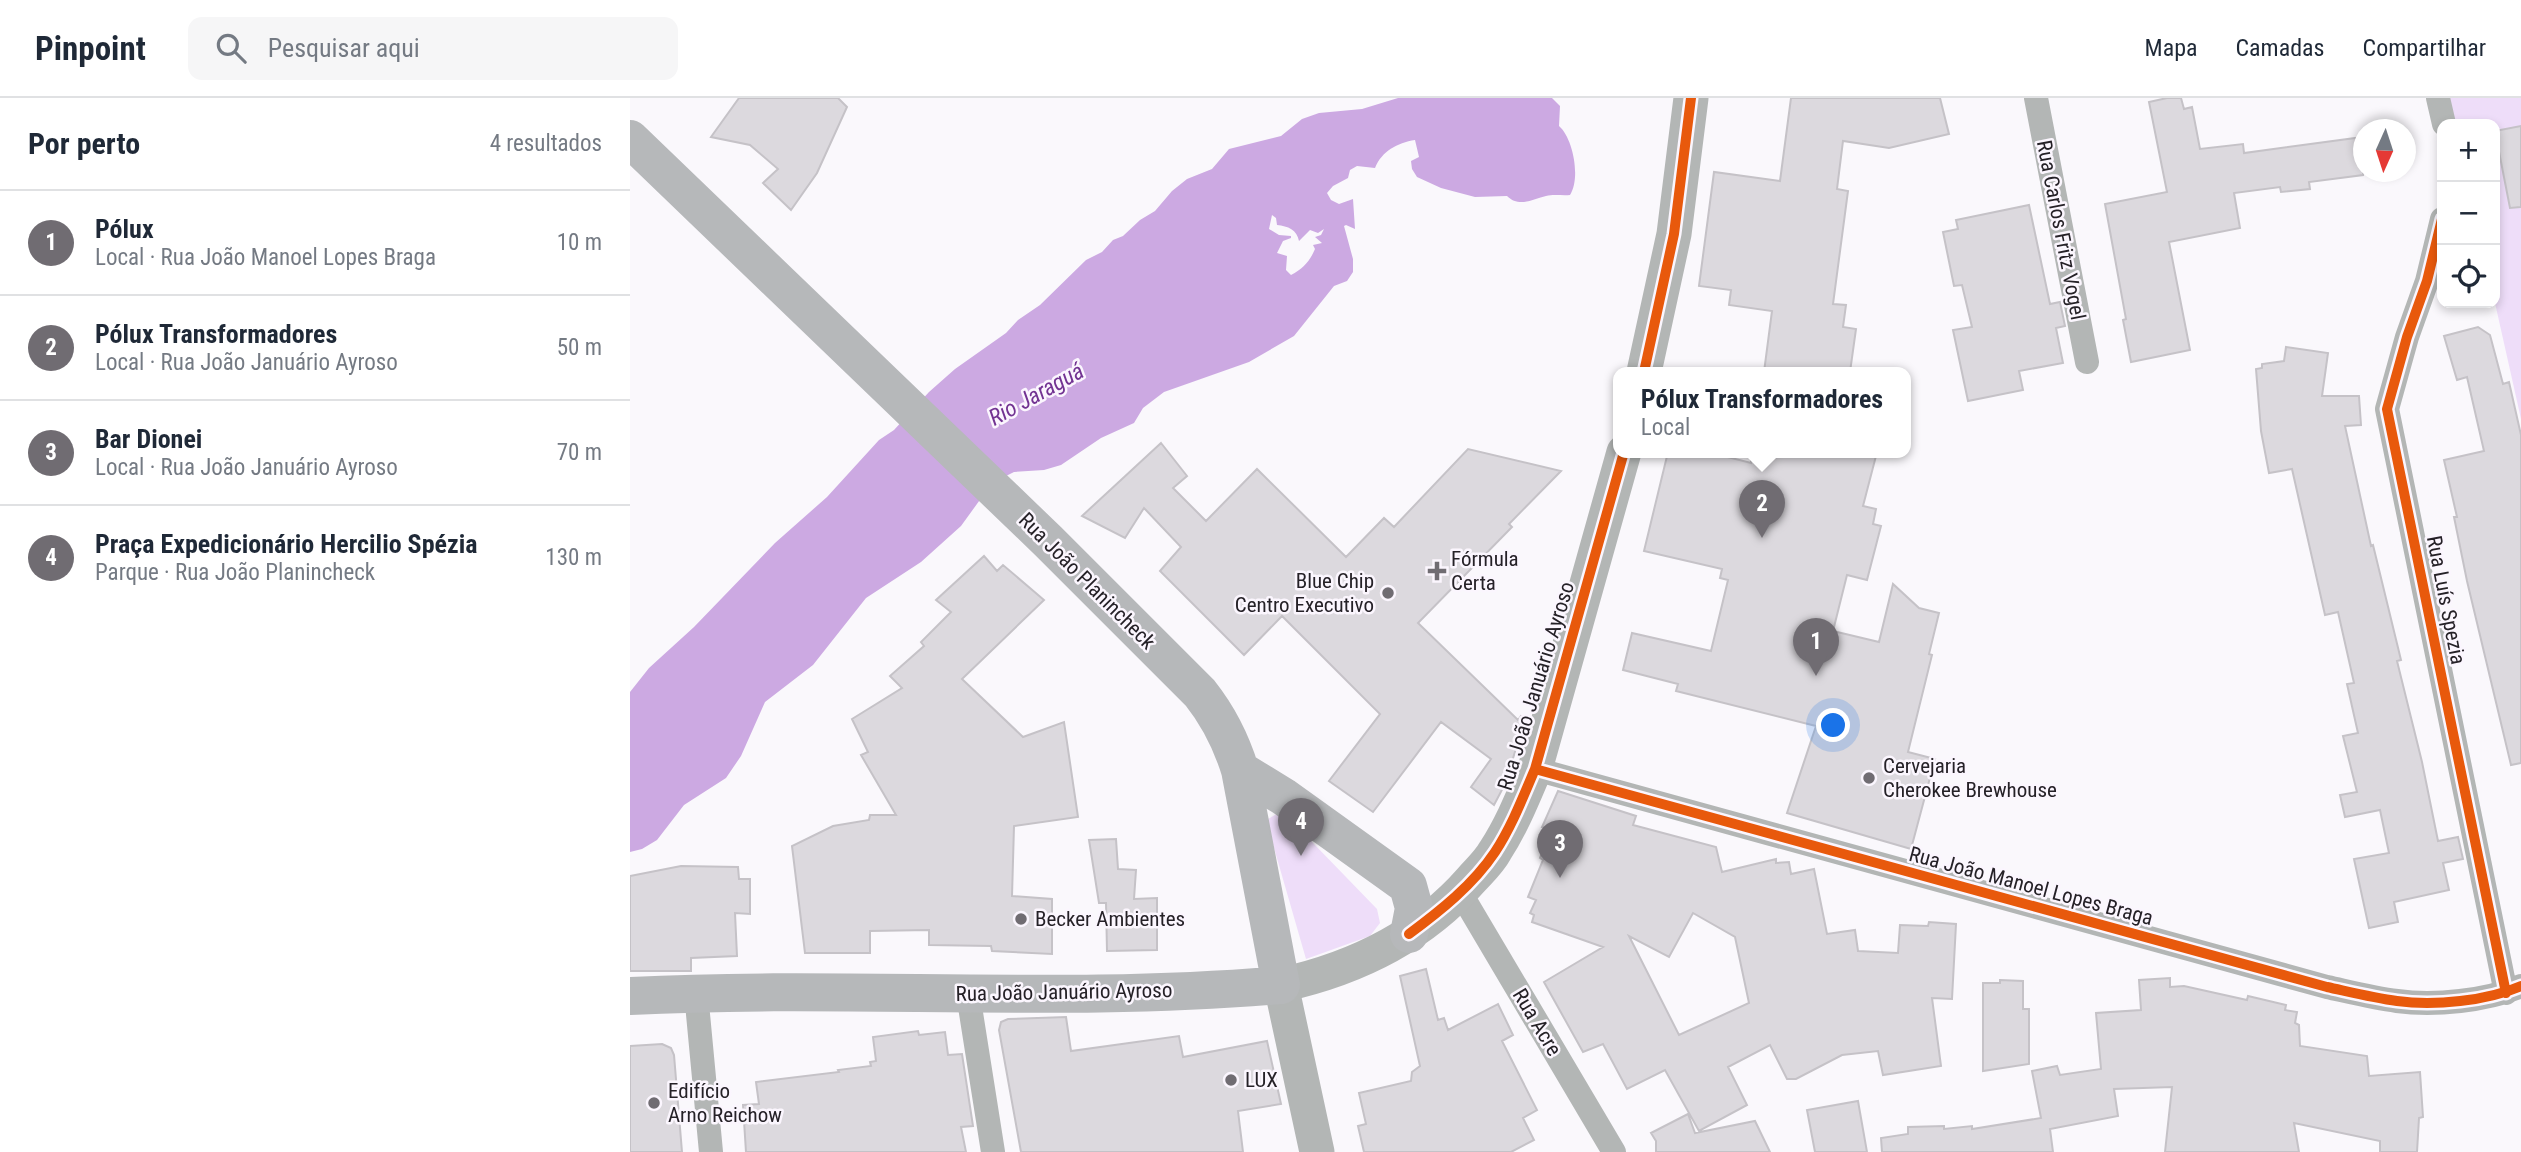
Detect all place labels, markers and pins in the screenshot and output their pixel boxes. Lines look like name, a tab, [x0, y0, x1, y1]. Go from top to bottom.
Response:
pin: 2	[1739, 480, 1785, 538]
place label: Fórmula Certa	[1451, 547, 1519, 595]
marker: Fórmula Certa	[1429, 563, 1445, 579]
place label: Blue Chip Centro Executivo	[1235, 569, 1374, 617]
marker: Blue Chip Centro Executivo	[1380, 585, 1396, 601]
pin: 1	[1793, 618, 1839, 676]
place label: Cervejaria Cherokee Brewhouse	[1883, 754, 2057, 802]
marker: Cervejaria Cherokee Brewhouse	[1861, 770, 1877, 786]
pin: 4	[1278, 798, 1324, 856]
pin: 3	[1537, 820, 1583, 878]
place label: Becker Ambientes	[1035, 907, 1185, 931]
marker: Becker Ambientes	[1013, 911, 1029, 927]
place label: LUX	[1245, 1068, 1278, 1092]
marker: LUX	[1223, 1072, 1239, 1088]
place label: Edifício Arno Reichow	[668, 1079, 782, 1127]
marker: Edifício Arno Reichow	[646, 1095, 662, 1111]

